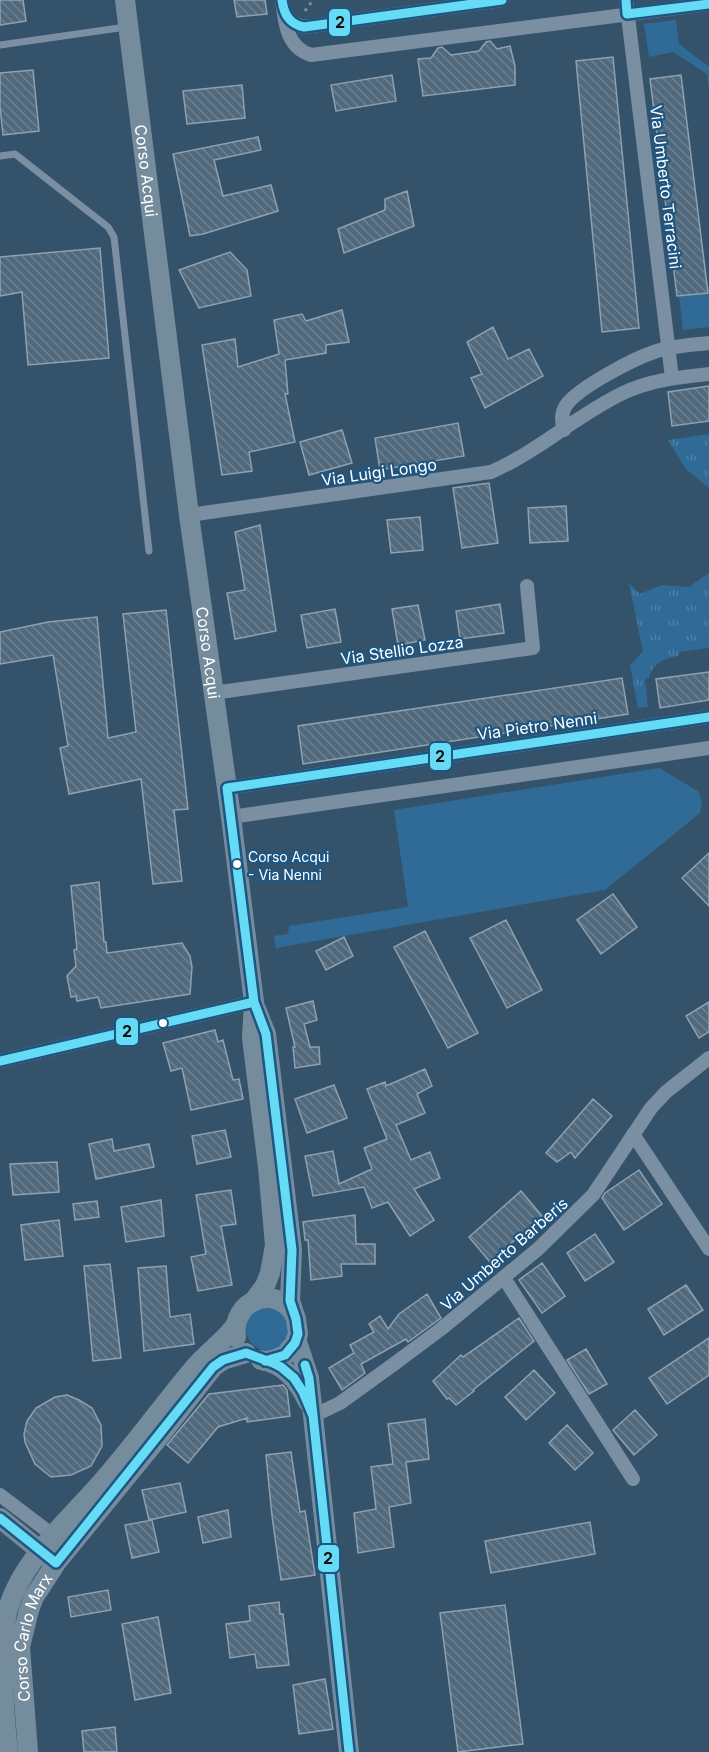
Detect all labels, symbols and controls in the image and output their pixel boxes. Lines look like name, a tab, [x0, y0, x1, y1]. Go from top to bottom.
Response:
line badge: 2	[328, 8, 351, 37]
text: 2	[335, 12, 345, 32]
street label: Via Umberto Terracini	[646, 104, 686, 270]
street label: Corso Acqui	[131, 123, 162, 218]
street label: Via Luigi Longo	[320, 454, 438, 490]
street label: Corso Acqui	[192, 605, 224, 700]
street label: Via Stellio Lozza	[339, 631, 465, 669]
street label: Via Pietro Nenni	[476, 708, 598, 744]
line badge: 2	[429, 742, 452, 771]
text: 2	[435, 746, 445, 766]
place label: Corso Acqui - Via Nenni	[248, 848, 330, 883]
marker: Corso Acqui - Via Nenni	[231, 858, 243, 870]
line badge: 2	[115, 1017, 139, 1046]
unlabelled marker	[157, 1017, 169, 1029]
text: 2	[122, 1021, 132, 1041]
street label: Via Umberto Barberis	[436, 1193, 572, 1315]
line badge: 2	[317, 1544, 340, 1573]
text: 2	[323, 1548, 333, 1568]
street label: Corso Carlo Marx	[9, 1569, 57, 1703]

